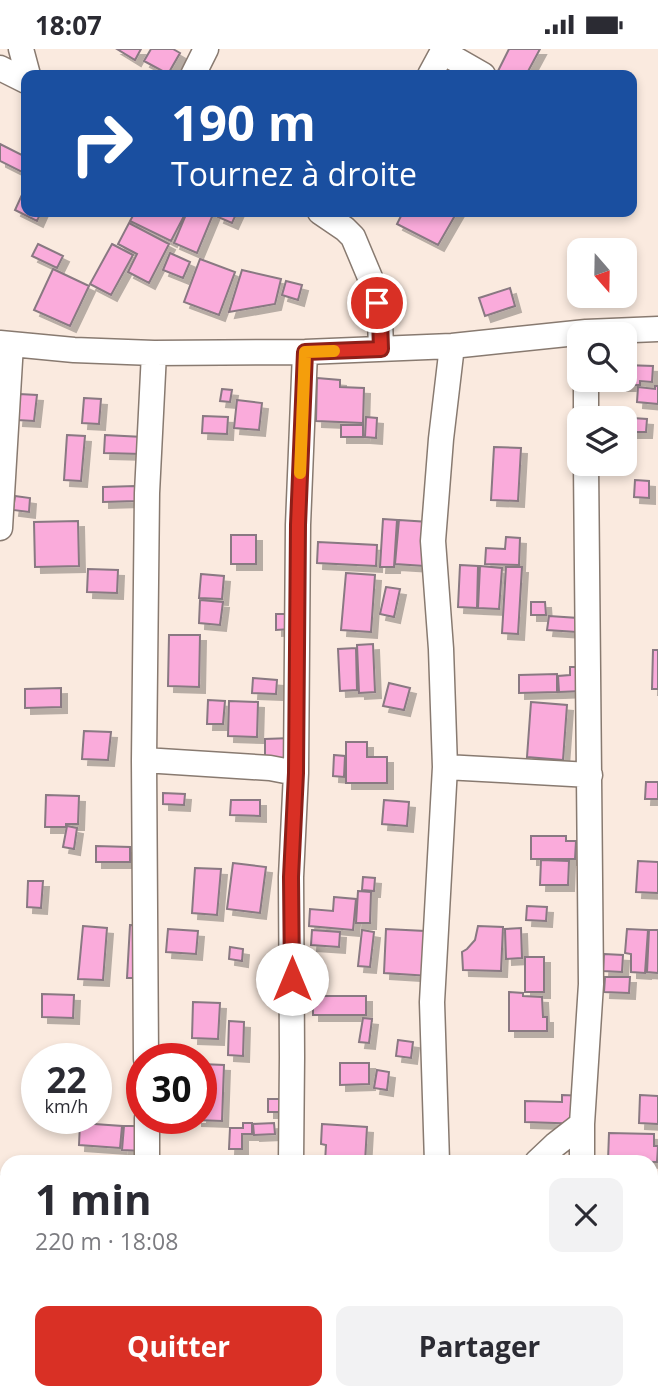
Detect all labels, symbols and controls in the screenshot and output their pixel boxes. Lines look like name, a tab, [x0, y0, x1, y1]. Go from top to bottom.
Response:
text: 18:07	[35, 7, 102, 43]
text: 190 m	[171, 89, 316, 155]
icon: right	[56, 98, 147, 189]
text: Tournez à droite	[171, 152, 417, 195]
north arrow	[567, 238, 637, 308]
map controls	[567, 238, 637, 476]
pin	[347, 273, 407, 333]
icon: arrive	[358, 284, 396, 322]
button: search	[567, 322, 637, 392]
button: layers	[567, 406, 637, 476]
position arrow	[255, 942, 329, 1016]
speed limit sign: 30	[126, 1043, 217, 1134]
text: 22	[46, 1056, 87, 1103]
text: km/h	[45, 1094, 88, 1118]
text: 1 min	[35, 1170, 152, 1227]
button: close	[549, 1178, 623, 1252]
text: 220 m · 18:08	[35, 1225, 178, 1257]
button: Quitter	[35, 1306, 322, 1386]
button: Partager	[336, 1306, 623, 1386]

